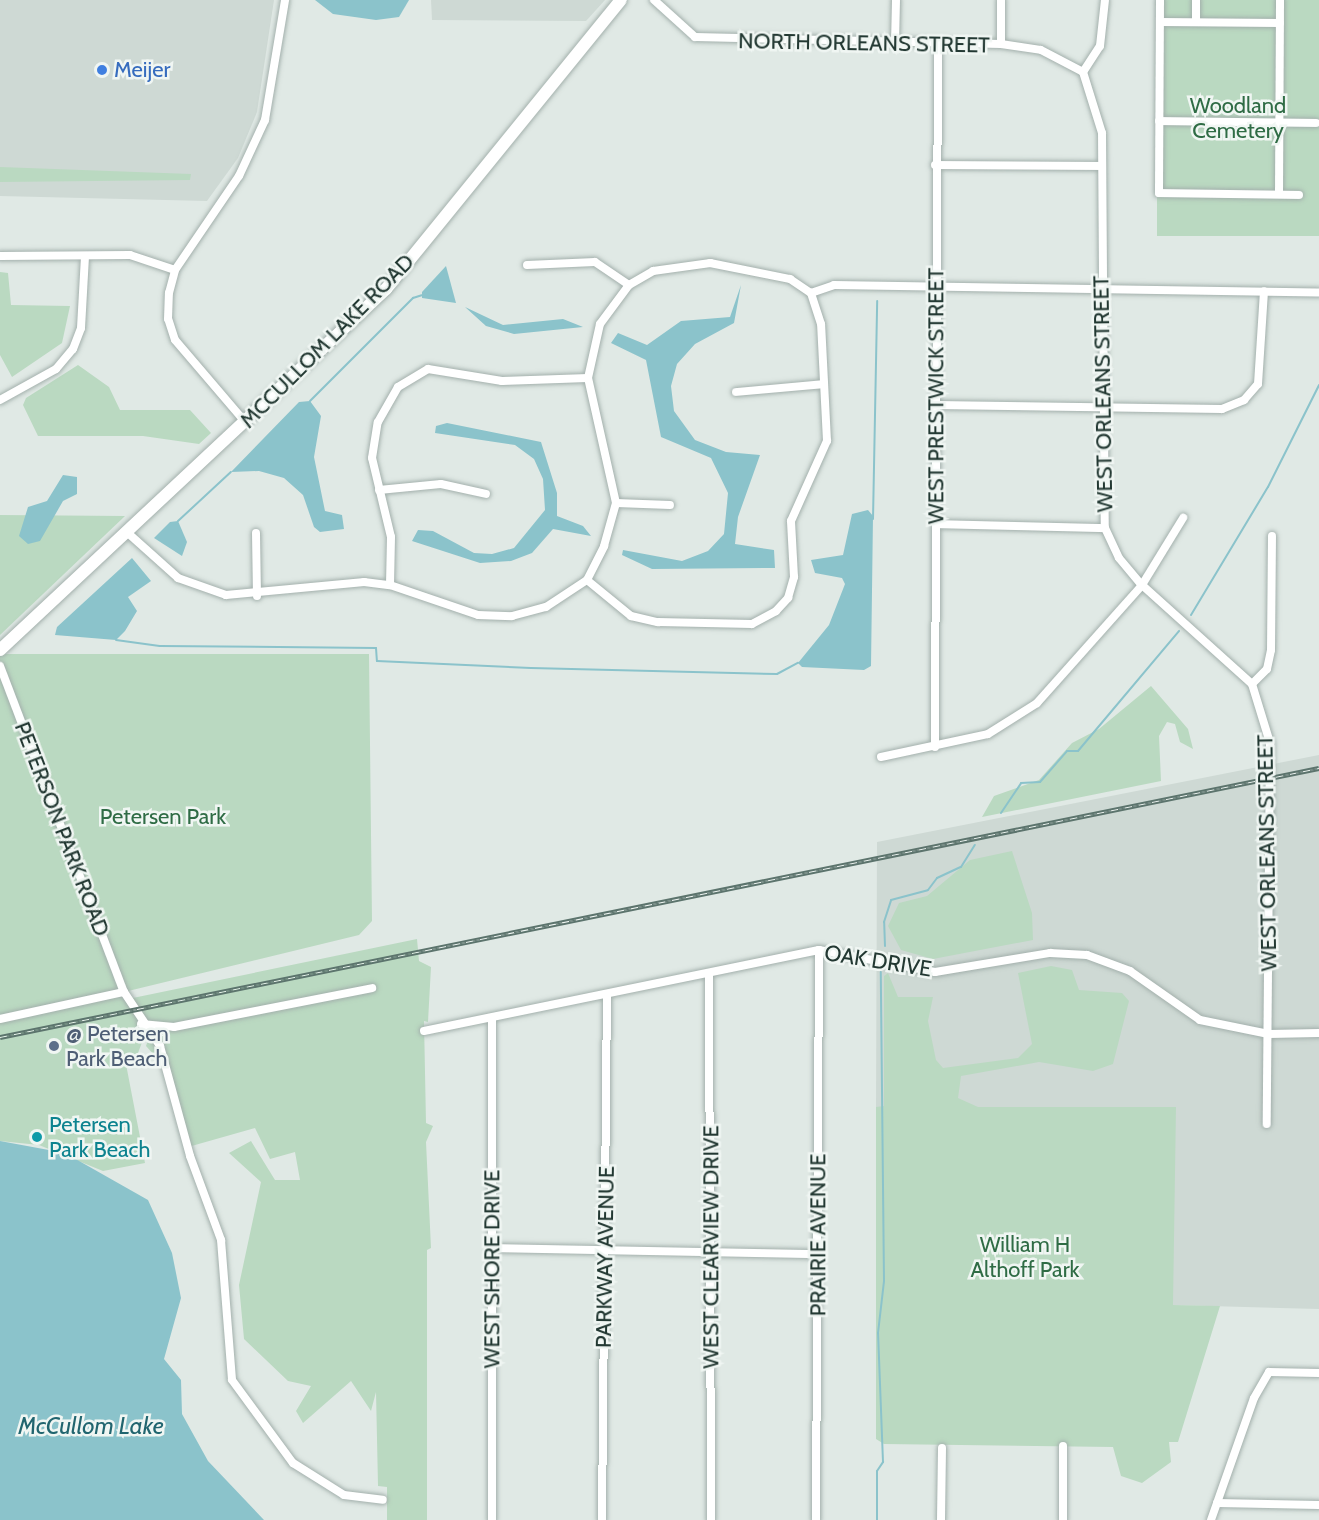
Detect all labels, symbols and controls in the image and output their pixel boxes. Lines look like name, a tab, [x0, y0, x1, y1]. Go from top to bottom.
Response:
street label: NORTH ORLEANS STREET	[738, 28, 990, 58]
place label: Meijer	[114, 57, 170, 83]
marker: Meijer	[95, 63, 109, 77]
park label: Woodland Cemetery	[1190, 92, 1286, 144]
street label: MCCULLOM LAKE ROAD	[234, 248, 420, 434]
street label: WEST PRESTWICK STREET	[923, 268, 949, 524]
street label: WEST ORLEANS STREET	[1088, 275, 1118, 513]
street label: PETERSON PARK ROAD	[9, 718, 115, 940]
street label: WEST ORLEANS STREET	[1252, 734, 1282, 972]
park label: Petersen Park	[100, 804, 226, 830]
street label: OAK DRIVE	[823, 940, 933, 982]
place label: @ Petersen Park Beach	[66, 1020, 169, 1072]
marker: @ Petersen Park Beach	[47, 1039, 61, 1053]
place label: Petersen Park Beach	[49, 1111, 150, 1162]
street label: WEST CLEARVIEW DRIVE	[698, 1125, 724, 1369]
marker: Petersen Park Beach	[30, 1130, 44, 1144]
street label: PRAIRIE AVENUE	[805, 1154, 831, 1316]
street label: PARKWAY AVENUE	[590, 1166, 620, 1348]
street label: WEST SHORE DRIVE	[479, 1170, 505, 1368]
park label: William H Althoff Park	[971, 1231, 1079, 1282]
water label: McCullom Lake	[18, 1412, 164, 1440]

